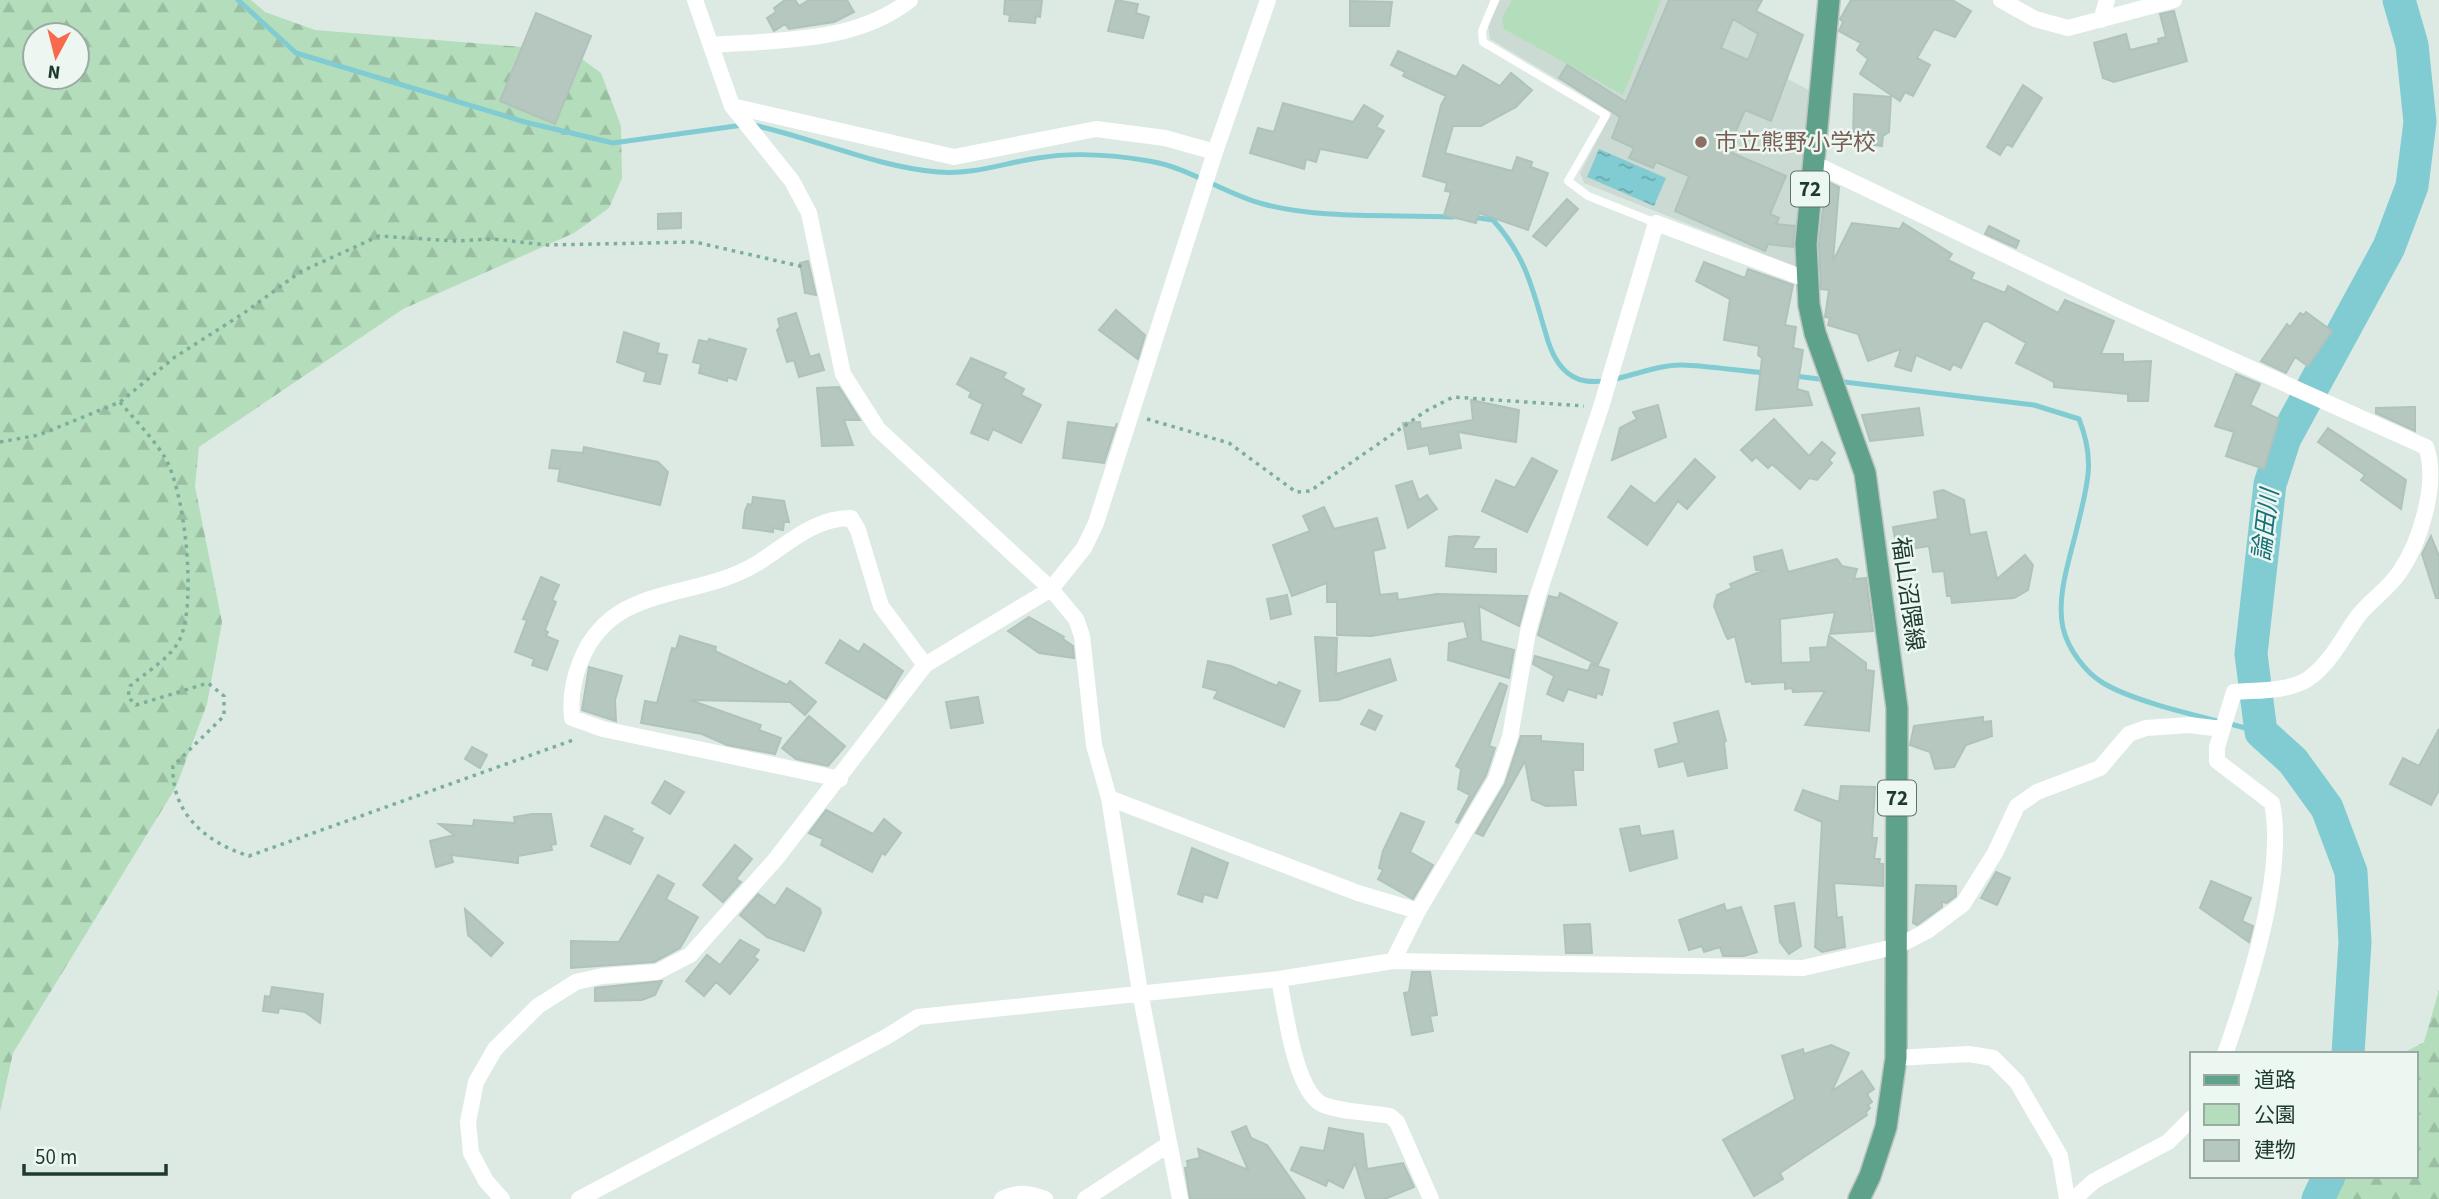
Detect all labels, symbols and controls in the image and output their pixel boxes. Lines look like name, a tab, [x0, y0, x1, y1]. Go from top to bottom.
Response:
north arrow	[21, 21, 91, 91]
text: N	[46, 57, 62, 86]
place label: 市立熊野小学校	[1715, 126, 1876, 159]
marker: 市立熊野小学校	[1693, 134, 1709, 150]
road number: 72	[1791, 172, 1829, 206]
water label: 論田川	[2244, 484, 2288, 563]
street label: 福山沼隈線	[1884, 535, 1932, 653]
road number: 72	[1878, 780, 1916, 816]
legend	[2190, 1052, 2418, 1178]
text: 道路	[2254, 1065, 2296, 1095]
text: 公園	[2254, 1100, 2296, 1130]
scale bar	[24, 1132, 166, 1176]
text: 建物	[2254, 1135, 2296, 1165]
text: 50 m	[35, 1142, 77, 1172]

